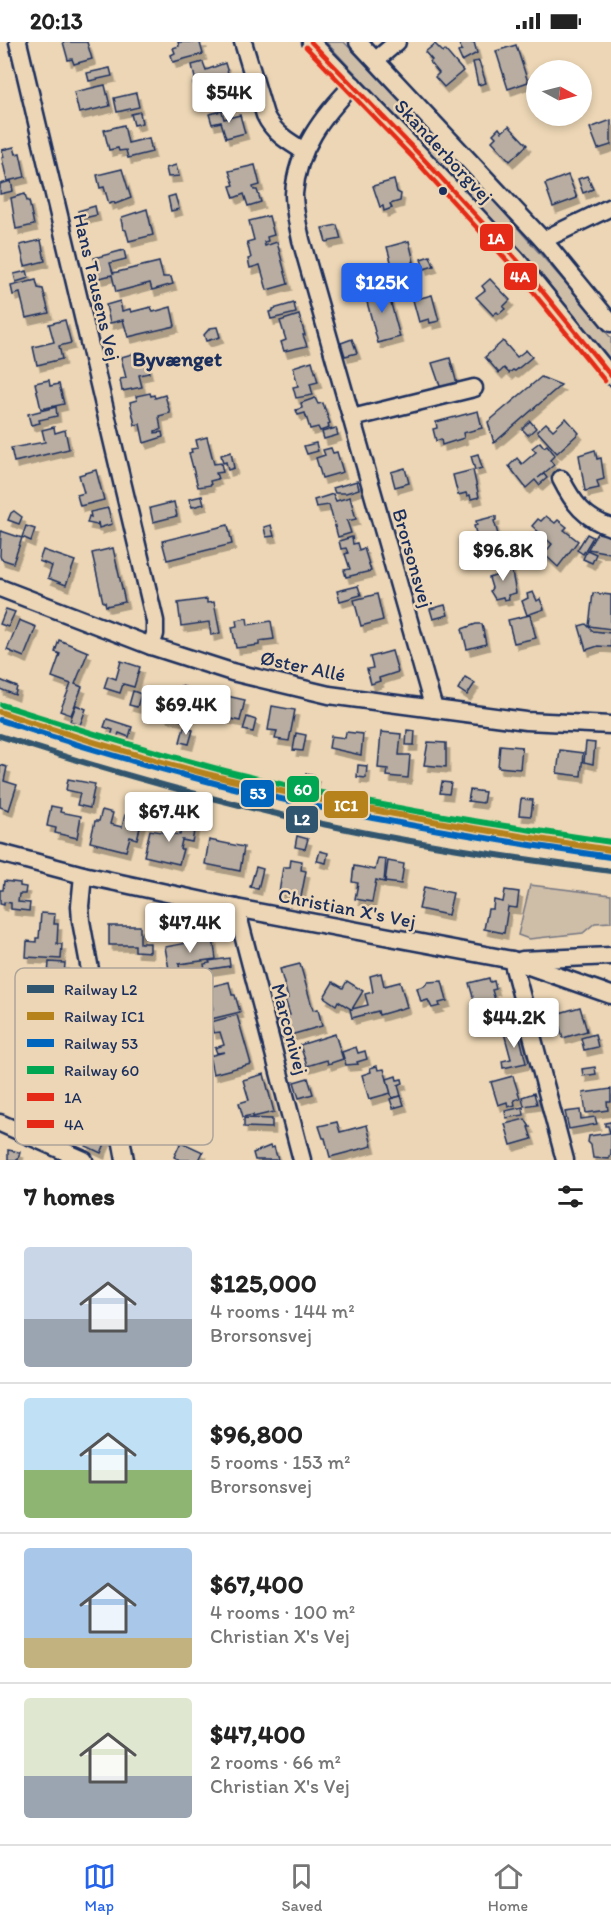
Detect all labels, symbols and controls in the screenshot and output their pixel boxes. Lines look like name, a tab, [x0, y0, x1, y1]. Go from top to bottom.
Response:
text: 20:13	[30, 8, 83, 35]
north arrow	[526, 60, 592, 126]
map controls	[526, 60, 592, 126]
pin: $54K	[193, 73, 265, 124]
text: $54K	[206, 80, 252, 104]
street label: Skanderborgvej	[390, 94, 498, 208]
unlabelled marker	[437, 185, 449, 197]
street label: Hans Tausens Vej	[68, 211, 126, 363]
line badge: 1A	[479, 223, 514, 252]
text: 1A	[487, 229, 506, 248]
line badge: 4A	[503, 262, 538, 291]
pin: $125K	[340, 263, 424, 314]
text: 4A	[510, 267, 531, 286]
text: $125K	[355, 270, 409, 294]
district label: Byvænget	[132, 346, 222, 372]
street label: Brorsonsvej	[387, 506, 439, 610]
pin: $96.8K	[454, 531, 552, 582]
text: $96.8K	[473, 538, 533, 562]
street label: Øster Allé	[258, 645, 348, 687]
pin: $69.4K	[137, 685, 235, 736]
text: $69.4K	[156, 692, 216, 716]
line badge: 60	[286, 775, 320, 803]
line badge: 53	[240, 779, 275, 808]
text: 60	[294, 780, 312, 799]
text: 53	[249, 784, 267, 803]
line badge: IC1	[323, 790, 369, 819]
pin: $67.4K	[120, 792, 218, 843]
text: IC1	[334, 796, 358, 815]
text: $67.4K	[139, 799, 199, 823]
line badge: L2	[285, 805, 319, 834]
text: L2	[294, 810, 311, 829]
street label: Christian X's Vej	[276, 883, 418, 933]
pin: $47.4K	[141, 903, 239, 954]
text: $47.4K	[159, 910, 221, 934]
legend	[15, 968, 213, 1145]
text: Railway L2	[64, 980, 138, 999]
street label: Marconivej	[266, 981, 314, 1077]
pin: $44.2K	[465, 998, 563, 1049]
text: $44.2K	[483, 1005, 545, 1029]
text: Railway IC1	[64, 1007, 145, 1026]
text: Railway 53	[64, 1034, 138, 1053]
text: Railway 60	[64, 1061, 139, 1080]
text: 1A	[64, 1088, 82, 1107]
text: 4A	[64, 1115, 84, 1134]
text: 7 homes	[24, 1180, 115, 1212]
icon: filters	[554, 1180, 587, 1213]
text: $125,000	[210, 1267, 317, 1299]
icon: home	[72, 1271, 144, 1343]
text: 4 rooms · 144 m²	[210, 1299, 355, 1323]
text: Brorsonsvej	[210, 1323, 312, 1347]
text: $96,800	[210, 1418, 303, 1450]
icon: home	[72, 1422, 144, 1494]
text: 5 rooms · 153 m²	[210, 1450, 350, 1474]
text: Brorsonsvej	[210, 1474, 312, 1498]
text: $67,400	[210, 1568, 304, 1600]
icon: home	[72, 1572, 144, 1644]
text: 4 rooms · 100 m²	[210, 1600, 355, 1624]
text: Christian X's Vej	[210, 1624, 350, 1648]
text: $47,400	[210, 1718, 306, 1750]
icon: home	[72, 1722, 144, 1794]
text: 2 rooms · 66 m²	[210, 1750, 341, 1774]
text: Christian X's Vej	[210, 1774, 350, 1798]
tab: Map	[83, 1860, 116, 1915]
tab: Saved	[281, 1860, 322, 1915]
tab: Home	[488, 1860, 528, 1915]

